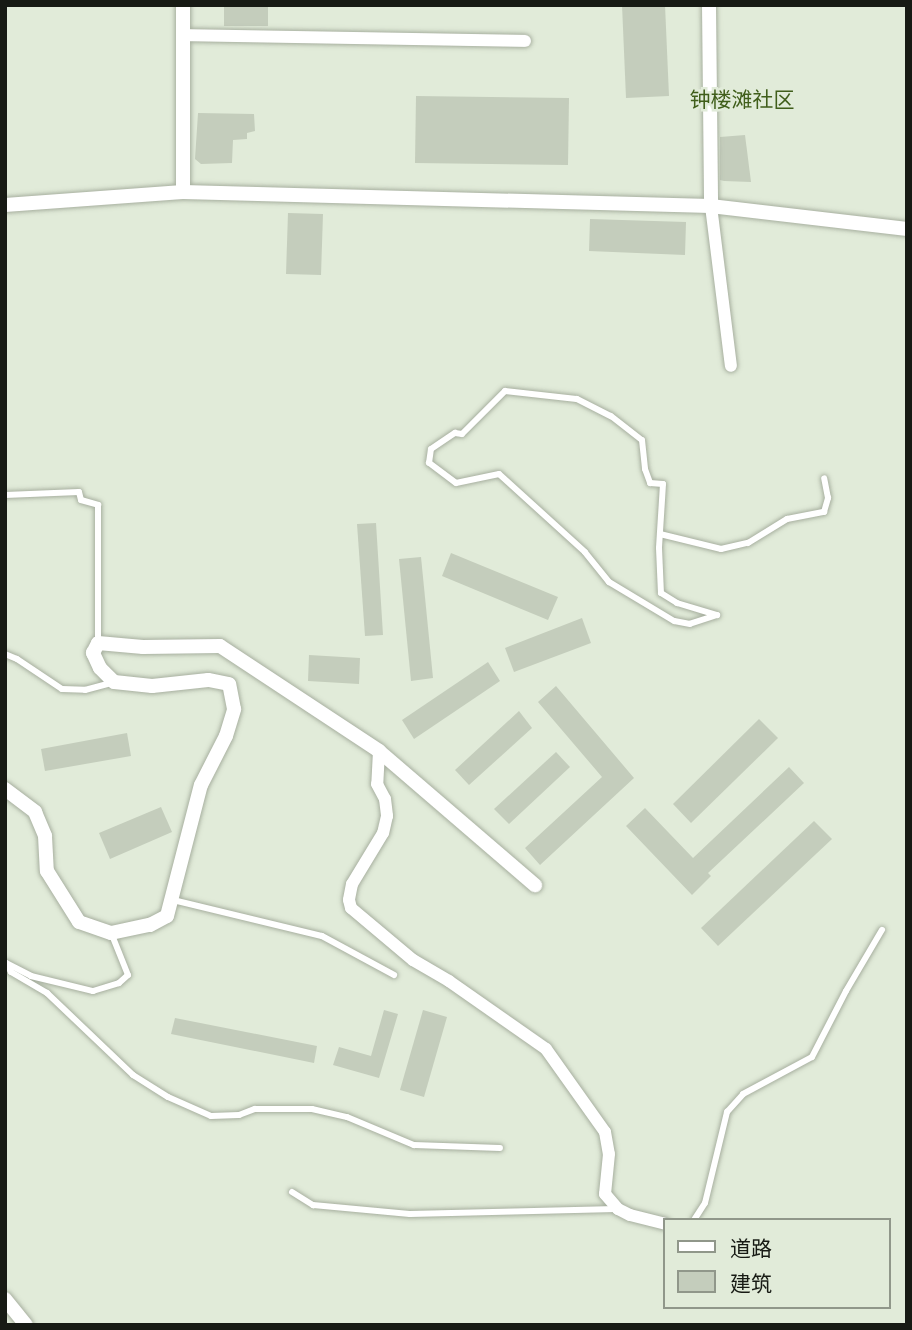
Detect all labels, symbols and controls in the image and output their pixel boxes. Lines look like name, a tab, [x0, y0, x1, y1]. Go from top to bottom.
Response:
district label: 钟楼滩社区	[690, 86, 794, 112]
legend	[664, 1218, 891, 1309]
text: 道路	[730, 1236, 772, 1260]
text: 建筑	[730, 1271, 772, 1295]

